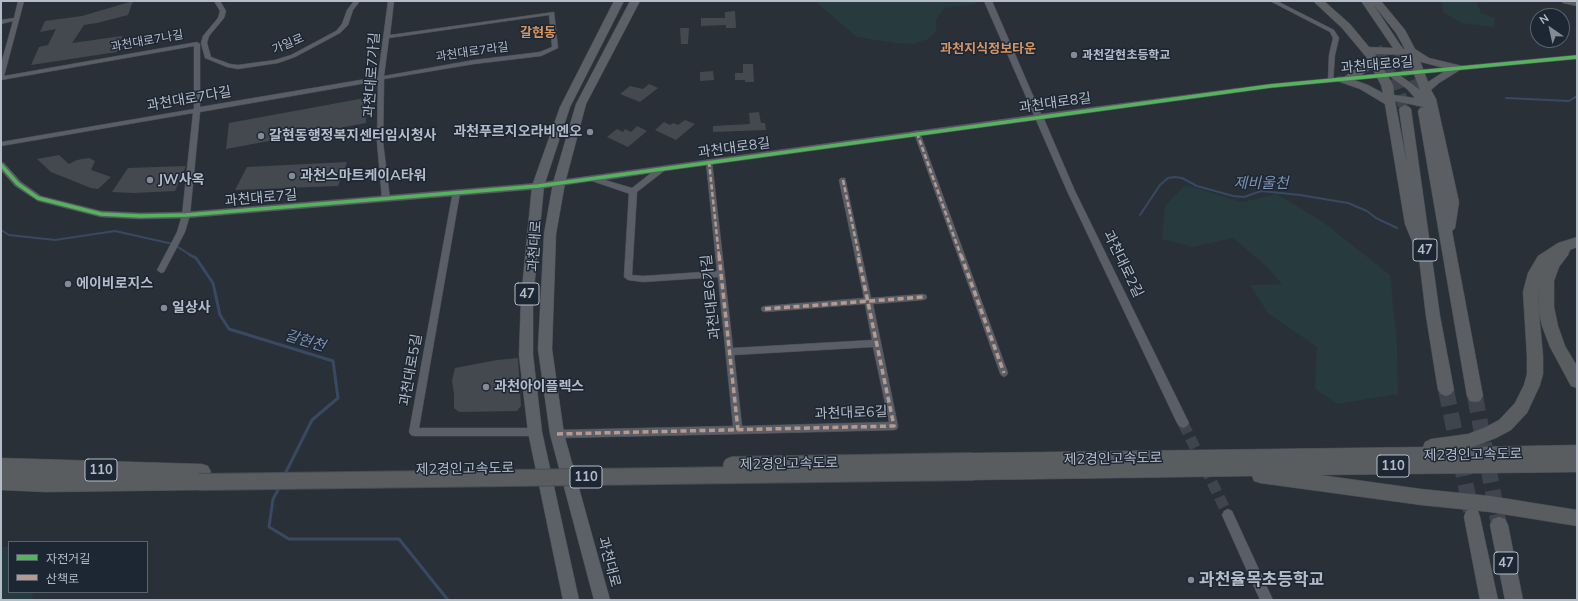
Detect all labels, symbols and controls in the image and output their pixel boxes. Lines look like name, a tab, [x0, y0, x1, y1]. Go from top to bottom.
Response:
north arrow	[1530, 8, 1570, 48]
text: N	[1536, 11, 1551, 27]
district label: 갈현동	[520, 25, 556, 41]
street label: 과천대로7나길	[110, 28, 184, 54]
street label: 가일로	[270, 31, 306, 57]
street label: 과천대로7가길	[361, 32, 383, 118]
street label: 과천대로7라길	[435, 40, 509, 64]
district label: 과천지식정보타운	[940, 41, 1036, 57]
place label: 과천갈현초등학교	[1082, 48, 1170, 62]
marker: 과천갈현초등학교	[1069, 50, 1079, 60]
street label: 과천대로8길	[1340, 53, 1414, 77]
street label: 과천대로7다길	[145, 83, 233, 115]
street label: 과천대로8길	[1018, 90, 1092, 116]
place label: 과천푸르지오라비엔오	[453, 124, 582, 140]
marker: 과천푸르지오라비엔오	[585, 127, 595, 137]
place label: 갈현동행정복지센터임시청사	[269, 128, 436, 144]
marker: 갈현동행정복지센터임시청사	[256, 131, 266, 141]
street label: 과천대로8길	[697, 135, 771, 161]
place label: 과천스마트케이A타워	[300, 168, 426, 184]
marker: 과천스마트케이A타워	[287, 171, 297, 181]
place label: JW사옥	[158, 172, 205, 188]
water label: 제비울천	[1233, 174, 1289, 192]
marker: JW사옥	[145, 175, 155, 185]
street label: 과천대로7길	[224, 186, 298, 210]
street label: 과천대로	[525, 220, 545, 272]
street label: 과천대로2길	[1099, 228, 1147, 300]
road number: 47	[1413, 239, 1437, 261]
street label: 과천대로6가길	[698, 254, 724, 340]
place label: 에이비로지스	[76, 276, 153, 292]
marker: 에이비로지스	[63, 279, 73, 289]
road number: 47	[515, 283, 539, 305]
place label: 일상사	[172, 300, 211, 316]
marker: 일상사	[159, 303, 169, 313]
water label: 갈현천	[283, 326, 327, 356]
street label: 과천대로5길	[396, 333, 426, 407]
place label: 과천아이플렉스	[494, 379, 584, 395]
marker: 과천아이플렉스	[481, 382, 491, 392]
street label: 과천대로6길	[814, 403, 888, 423]
street label: 제2경인고속도로	[1424, 446, 1522, 464]
street label: 제2경인고속도로	[1064, 450, 1162, 468]
street label: 제2경인고속도로	[740, 455, 838, 473]
road number: 110	[1377, 455, 1409, 477]
road number: 110	[85, 459, 117, 481]
street label: 제2경인고속도로	[416, 460, 514, 478]
road number: 110	[570, 466, 602, 488]
street label: 과천대로	[594, 535, 624, 589]
legend	[8, 541, 148, 593]
text: 자전거길	[46, 551, 90, 566]
road number: 47	[1494, 552, 1518, 574]
place label: 과천율목초등학교	[1199, 570, 1324, 590]
text: 산책로	[46, 571, 79, 586]
marker: 과천율목초등학교	[1186, 575, 1196, 585]

